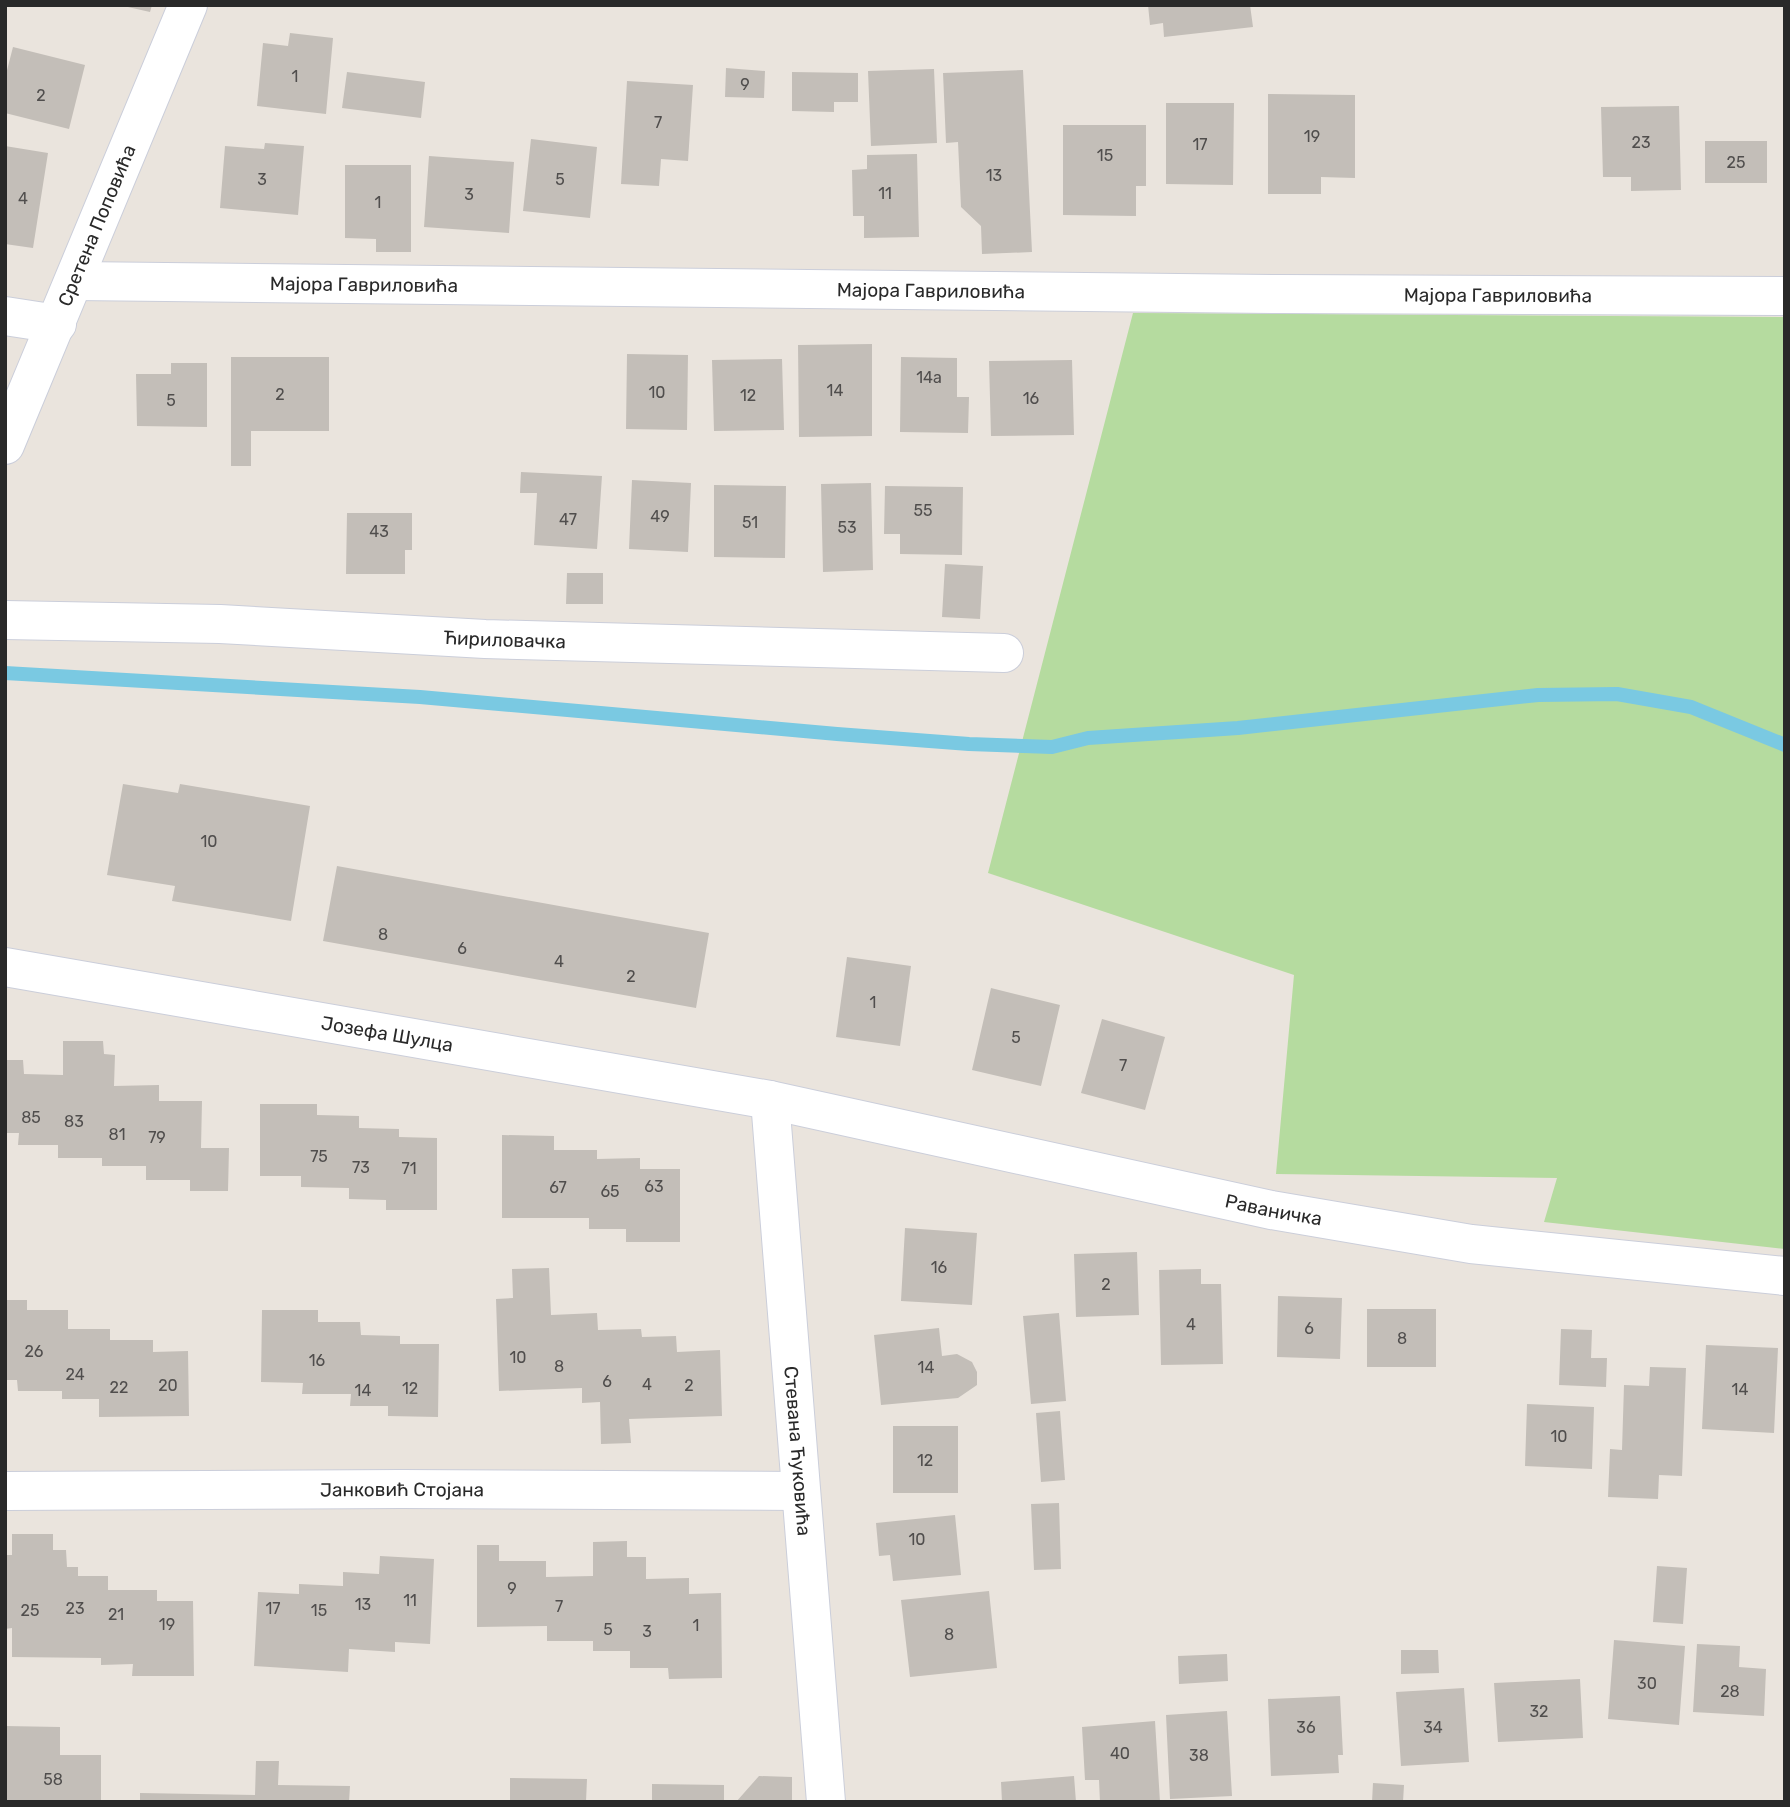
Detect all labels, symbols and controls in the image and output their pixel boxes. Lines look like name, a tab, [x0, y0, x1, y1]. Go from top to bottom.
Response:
house number: 1	[292, 67, 298, 86]
house number: 9	[740, 75, 750, 94]
house number: 2	[36, 86, 46, 105]
house number: 7	[654, 113, 662, 132]
house number: 19	[1304, 127, 1320, 146]
house number: 23	[1631, 133, 1651, 152]
house number: 17	[1192, 135, 1208, 154]
street label: Сретена Поповића	[53, 141, 140, 309]
house number: 15	[1097, 146, 1113, 165]
house number: 25	[1727, 153, 1745, 172]
house number: 13	[986, 166, 1002, 185]
house number: 3	[257, 170, 267, 189]
house number: 5	[555, 170, 565, 189]
house number: 11	[878, 184, 892, 203]
house number: 3	[464, 185, 474, 204]
house number: 4	[18, 189, 28, 208]
house number: 1	[375, 193, 381, 212]
street label: Мајора Гавриловића	[270, 272, 458, 297]
street label: Мајора Гавриловића	[837, 278, 1025, 303]
street label: Мајора Гавриловића	[1404, 283, 1592, 307]
house number: 14a	[916, 368, 942, 387]
house number: 14	[827, 381, 843, 400]
house number: 10	[648, 383, 666, 402]
house number: 2	[275, 385, 285, 404]
house number: 12	[740, 386, 756, 405]
house number: 16	[1023, 389, 1040, 408]
house number: 5	[166, 391, 176, 410]
house number: 55	[913, 501, 933, 520]
house number: 49	[650, 507, 670, 526]
house number: 47	[559, 510, 577, 529]
house number: 51	[742, 513, 758, 532]
house number: 53	[837, 518, 857, 537]
house number: 43	[369, 522, 389, 541]
street label: Ћириловачка	[443, 625, 566, 653]
house number: 10	[200, 832, 218, 851]
house number: 8	[378, 925, 388, 944]
house number: 6	[457, 939, 467, 958]
house number: 4	[554, 952, 564, 971]
house number: 2	[626, 967, 636, 986]
house number: 1	[870, 993, 876, 1012]
street label: Јозефа Шулца	[320, 1011, 455, 1056]
house number: 5	[1011, 1028, 1021, 1047]
house number: 7	[1119, 1056, 1127, 1075]
house number: 85	[21, 1108, 41, 1127]
house number: 83	[64, 1112, 84, 1131]
house number: 81	[108, 1125, 126, 1144]
house number: 79	[148, 1128, 166, 1147]
house number: 75	[310, 1147, 328, 1166]
house number: 73	[352, 1158, 370, 1177]
house number: 71	[401, 1159, 417, 1178]
house number: 63	[644, 1177, 664, 1196]
house number: 67	[549, 1178, 567, 1197]
house number: 65	[600, 1182, 620, 1201]
street label: Раваничка	[1223, 1189, 1324, 1230]
house number: 16	[931, 1258, 948, 1277]
house number: 2	[1101, 1275, 1111, 1294]
house number: 4	[1186, 1315, 1196, 1334]
house number: 6	[1304, 1319, 1314, 1338]
house number: 8	[1397, 1329, 1407, 1348]
house number: 26	[24, 1342, 44, 1361]
house number: 10	[509, 1348, 527, 1367]
house number: 16	[309, 1351, 326, 1370]
house number: 8	[554, 1357, 564, 1376]
house number: 14	[918, 1358, 934, 1377]
house number: 24	[65, 1365, 85, 1384]
street label: Стевана Ћуковића	[780, 1365, 816, 1537]
house number: 6	[602, 1372, 612, 1391]
house number: 4	[642, 1375, 652, 1394]
house number: 20	[158, 1376, 178, 1395]
house number: 2	[684, 1376, 694, 1395]
house number: 22	[110, 1378, 128, 1397]
house number: 12	[402, 1379, 418, 1398]
house number: 14	[1732, 1380, 1748, 1399]
house number: 14	[355, 1381, 371, 1400]
house number: 10	[1550, 1427, 1568, 1446]
house number: 12	[917, 1451, 933, 1470]
street label: Јанковић Стојана	[320, 1477, 484, 1501]
house number: 10	[908, 1530, 926, 1549]
house number: 9	[507, 1579, 517, 1598]
house number: 11	[403, 1591, 417, 1610]
house number: 13	[355, 1595, 371, 1614]
house number: 7	[555, 1597, 563, 1616]
house number: 23	[65, 1599, 85, 1618]
house number: 17	[265, 1599, 281, 1618]
house number: 25	[21, 1601, 39, 1620]
house number: 15	[311, 1601, 327, 1620]
house number: 21	[108, 1605, 124, 1624]
house number: 19	[159, 1615, 175, 1634]
house number: 1	[693, 1616, 699, 1635]
house number: 5	[603, 1620, 613, 1639]
house number: 3	[642, 1622, 652, 1641]
house number: 8	[944, 1625, 954, 1644]
house number: 30	[1637, 1674, 1657, 1693]
house number: 28	[1720, 1682, 1740, 1701]
house number: 32	[1529, 1702, 1549, 1721]
house number: 36	[1296, 1718, 1316, 1737]
house number: 34	[1423, 1718, 1443, 1737]
house number: 40	[1110, 1744, 1130, 1763]
house number: 38	[1189, 1746, 1209, 1765]
house number: 58	[43, 1770, 63, 1789]

